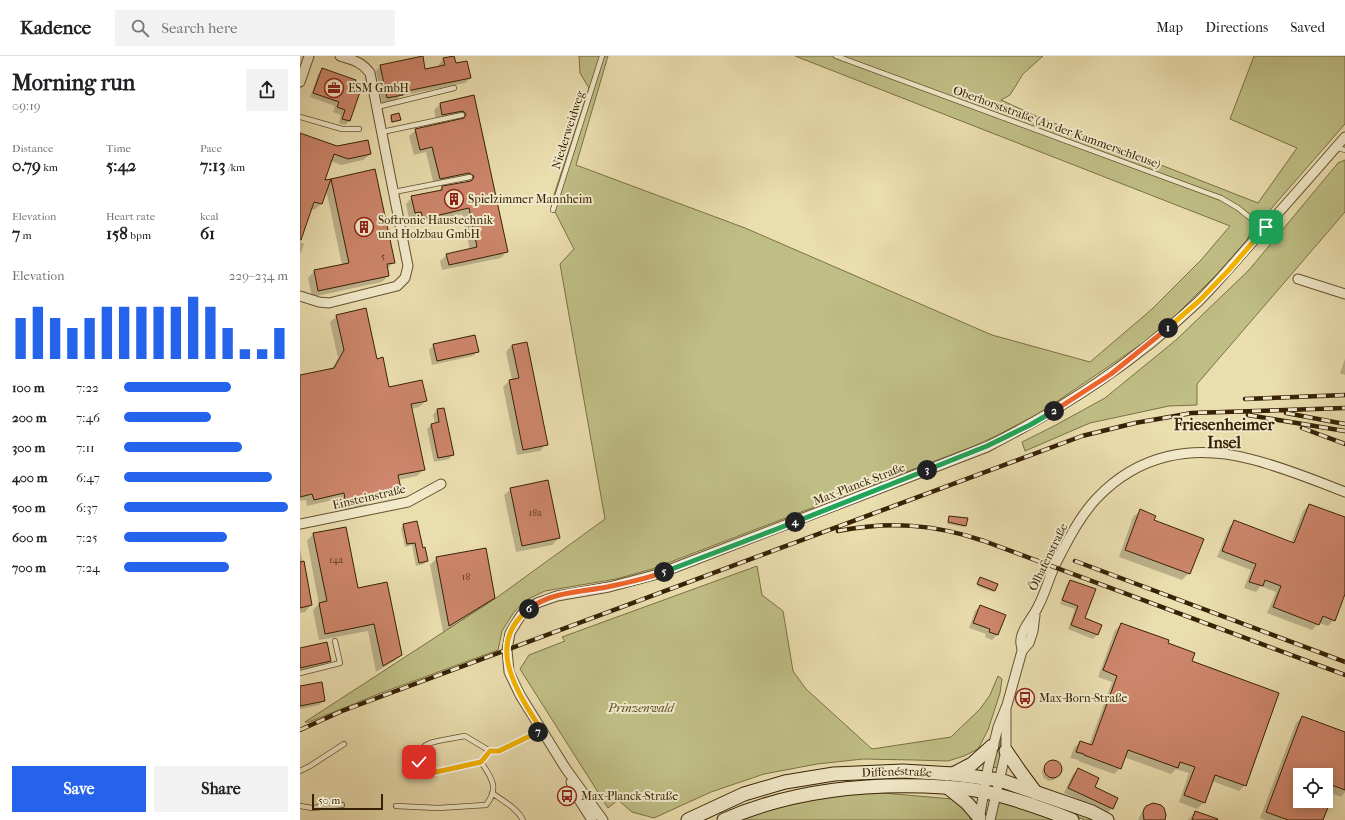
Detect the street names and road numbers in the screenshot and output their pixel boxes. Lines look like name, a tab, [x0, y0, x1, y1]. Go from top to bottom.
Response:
street label: Oberhorststraße (An der Kammerschleuse)	[951, 83, 1163, 171]
street label: Niederweidweg	[549, 88, 587, 171]
street label: Max-Planck-Straße	[811, 460, 907, 508]
street label: Einsteinstraße	[331, 482, 407, 512]
street label: Ölhafenstraße	[1025, 520, 1070, 593]
street label: Diffenéstraße	[861, 764, 933, 780]

